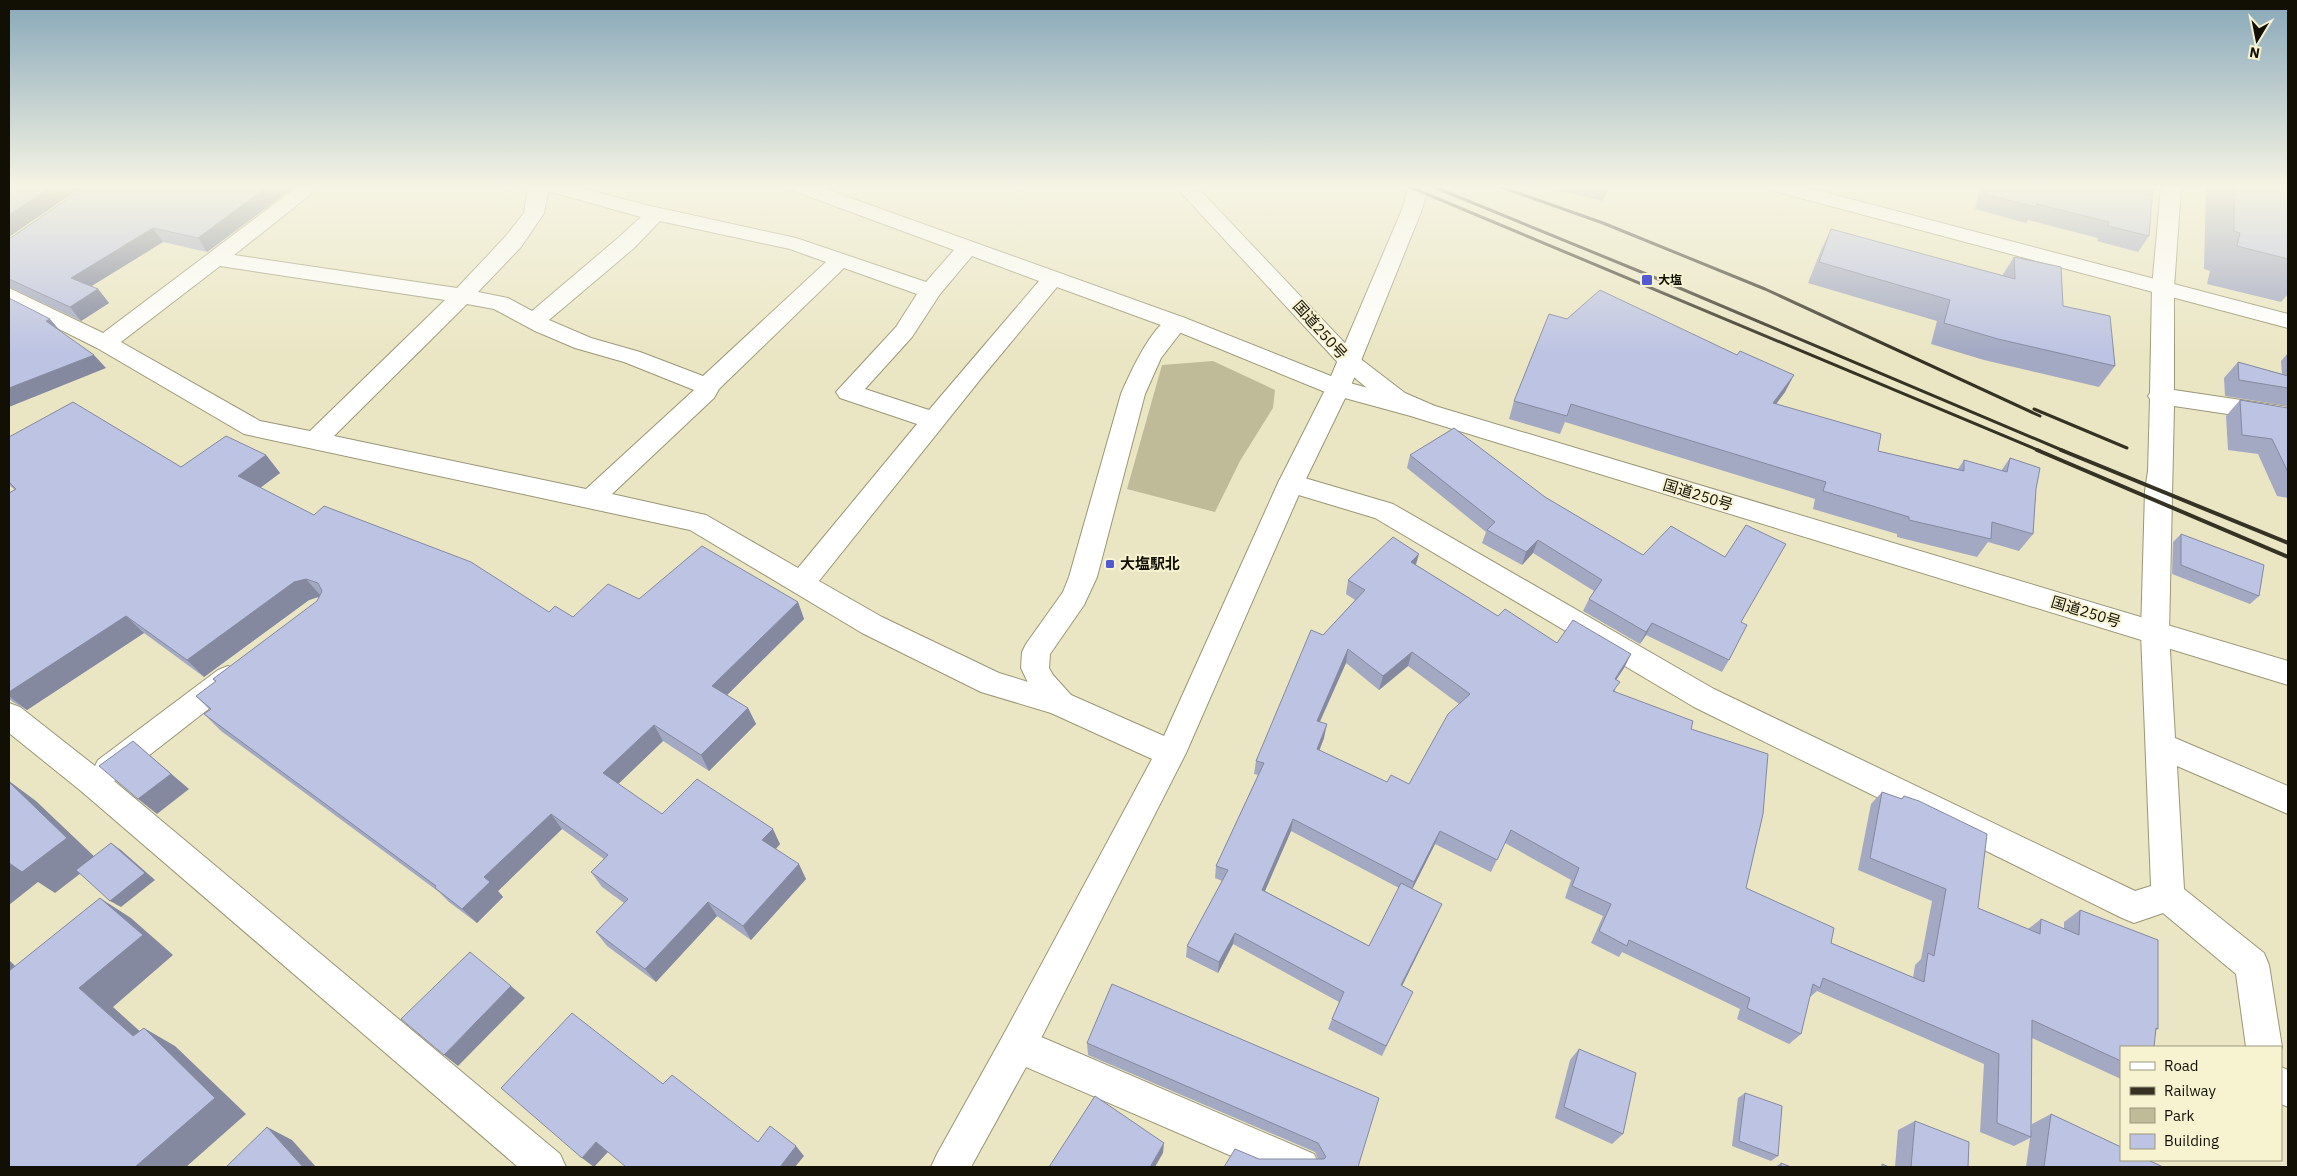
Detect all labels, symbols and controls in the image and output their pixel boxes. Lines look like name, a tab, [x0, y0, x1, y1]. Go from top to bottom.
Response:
north arrow	[2232, 15, 2282, 65]
text: N	[2248, 43, 2261, 63]
place label: 大塩	[1658, 272, 1682, 287]
marker: 大塩	[1640, 273, 1654, 287]
street label: 国道250号	[1289, 297, 1352, 363]
street label: 国道250号	[1661, 475, 1735, 514]
place label: 大塩駅北	[1120, 554, 1180, 573]
marker: 大塩駅北	[1104, 558, 1116, 570]
street label: 国道250号	[2049, 592, 2123, 631]
legend	[2120, 1046, 2282, 1161]
text: Road	[2164, 1056, 2199, 1075]
text: Railway	[2164, 1081, 2217, 1100]
text: Park	[2164, 1106, 2194, 1125]
text: Building	[2164, 1131, 2219, 1150]

